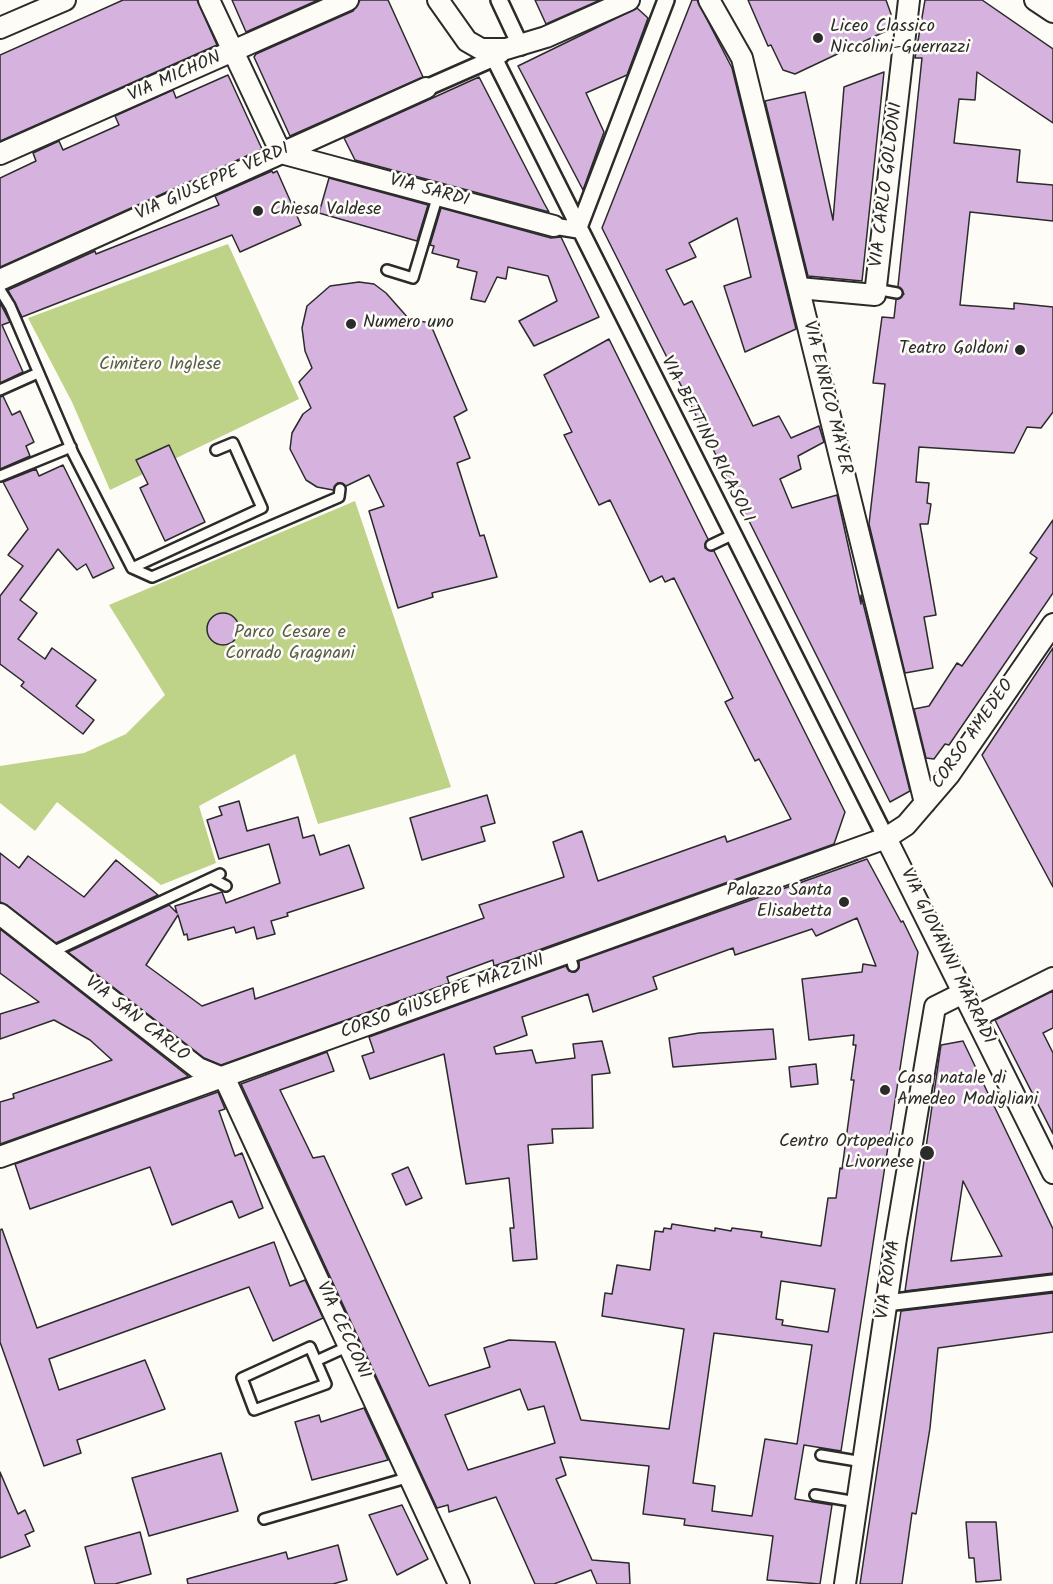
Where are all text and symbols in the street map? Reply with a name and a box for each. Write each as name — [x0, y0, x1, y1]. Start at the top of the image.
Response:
place label: Liceo Classico Niccolini-Guerrazzi — [830, 17, 970, 60]
marker: Liceo Classico Niccolini-Guerrazzi — [811, 31, 825, 45]
street label: VIA MICHON — [125, 48, 225, 108]
street label: VIA CARLO GOLDONI — [867, 101, 909, 269]
street label: VIA GIUSEPPE VERDI — [133, 139, 293, 227]
street label: VIA SARDI — [387, 171, 471, 213]
place label: Chiesa Valdese — [270, 200, 381, 222]
marker: Chiesa Valdese — [251, 204, 265, 218]
place label: Numero uno — [363, 313, 454, 335]
marker: Numero uno — [344, 317, 358, 331]
street label: VIA ENRICO MAYER — [796, 319, 856, 477]
place label: Teatro Goldoni — [899, 339, 1008, 361]
marker: Teatro Goldoni — [1013, 343, 1027, 357]
street label: VIA BETTINO RICASOLI — [655, 353, 757, 527]
park label: Cimitero Inglese — [99, 355, 221, 377]
park label: Parco Cesare e Corrado Gragnani — [225, 623, 355, 666]
street label: CORSO AMEDEO — [928, 676, 1020, 794]
street label: VIA GIOVANNI MARRADI — [894, 866, 998, 1048]
place label: Palazzo Santa Elisabetta — [727, 881, 832, 924]
marker: Palazzo Santa Elisabetta — [837, 895, 851, 909]
street label: CORSO GIUSEPPE MAZZINI — [338, 951, 548, 1045]
street label: VIA SAN CARLO — [80, 973, 192, 1067]
place label: Casa natale di Amedeo Modigliani — [897, 1069, 1038, 1112]
marker: Casa natale di Amedeo Modigliani — [878, 1083, 892, 1097]
place label: Centro Ortopedico Livornese — [779, 1132, 914, 1174]
marker: Centro Ortopedico Livornese — [918, 1144, 936, 1162]
street label: VIA ROMA — [873, 1239, 907, 1321]
street label: VIA CECCONI — [310, 1279, 374, 1383]

